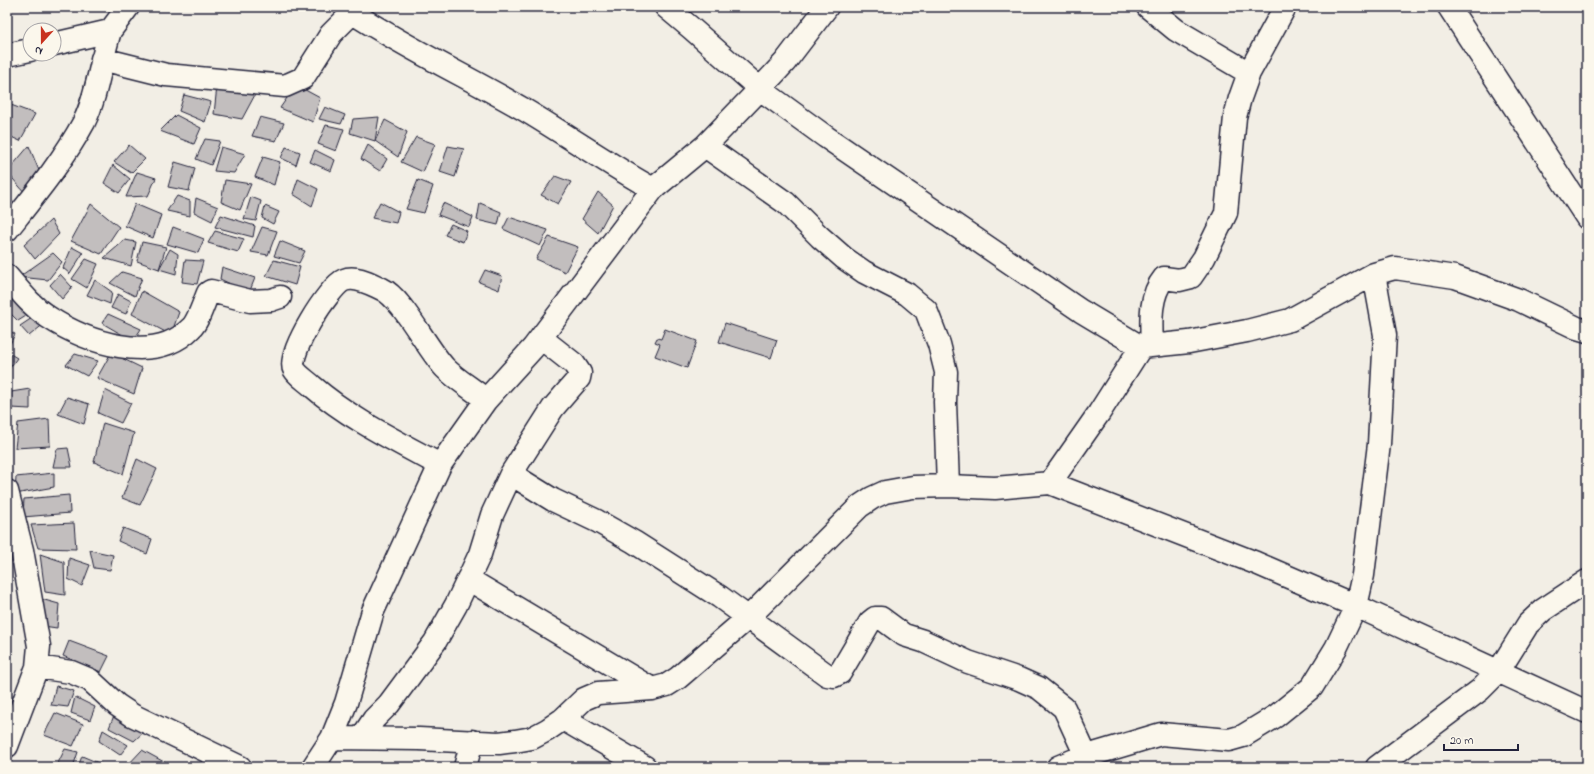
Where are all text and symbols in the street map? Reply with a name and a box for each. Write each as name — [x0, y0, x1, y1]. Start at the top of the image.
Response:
north arrow — [22, 22, 62, 62]
text: N — [32, 42, 45, 59]
scale bar — [1444, 726, 1518, 752]
text: 20 m — [1450, 732, 1473, 750]

